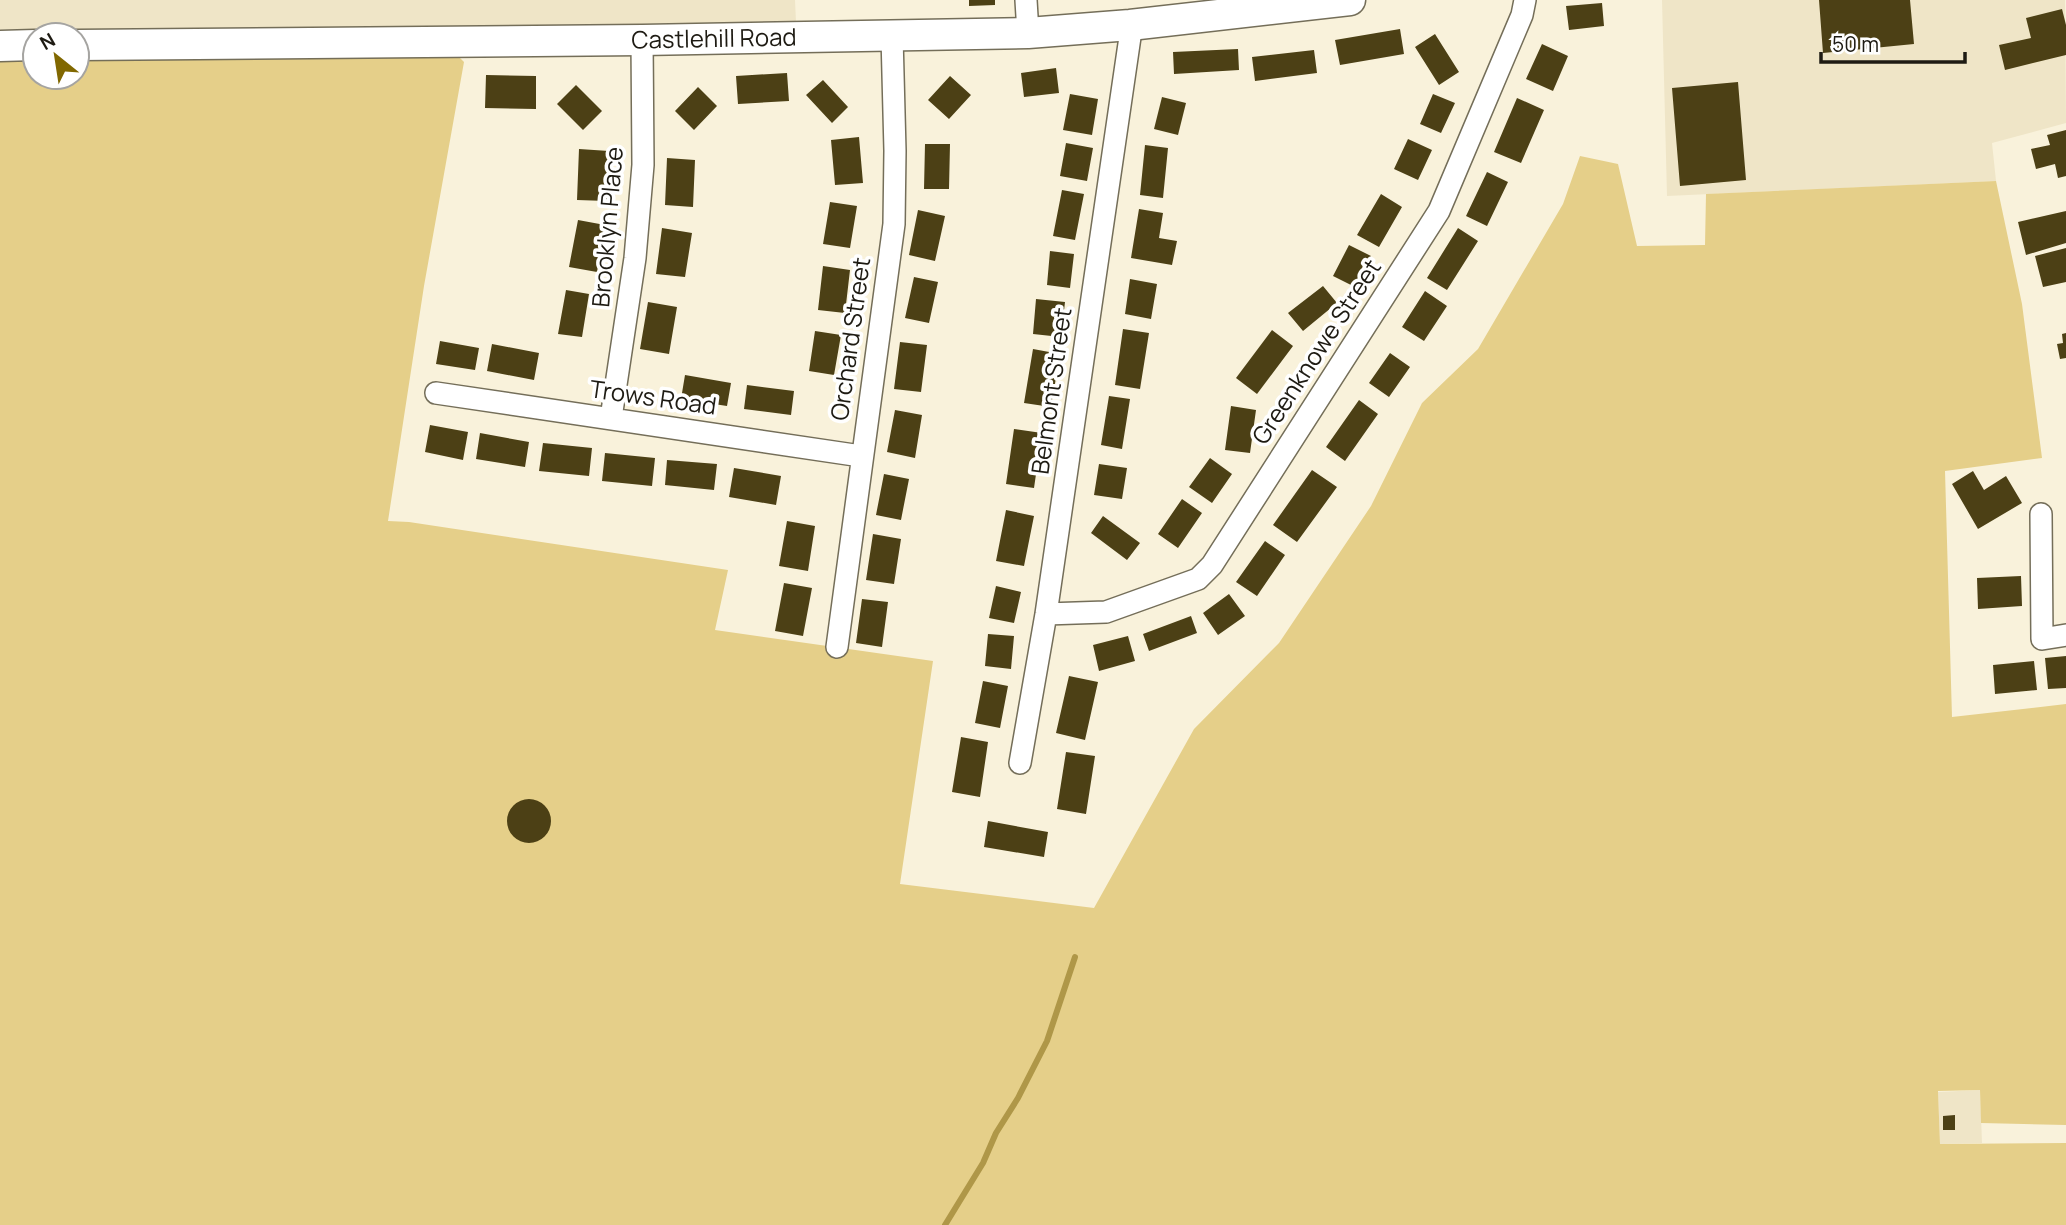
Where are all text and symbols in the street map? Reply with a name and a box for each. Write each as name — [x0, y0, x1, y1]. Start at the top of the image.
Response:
street label: Castlehill Road — [631, 20, 797, 55]
north arrow — [21, 21, 91, 91]
scale bar — [1821, 21, 1965, 65]
text: N — [35, 27, 60, 56]
text: 50 m — [1832, 30, 1879, 58]
street label: Brooklyn Place — [583, 145, 630, 309]
street label: Greenknowe Street — [1244, 252, 1388, 450]
street label: Orchard Street — [822, 255, 877, 423]
street label: Belmont Street — [1022, 305, 1079, 476]
street label: Trows Road — [588, 371, 719, 422]

